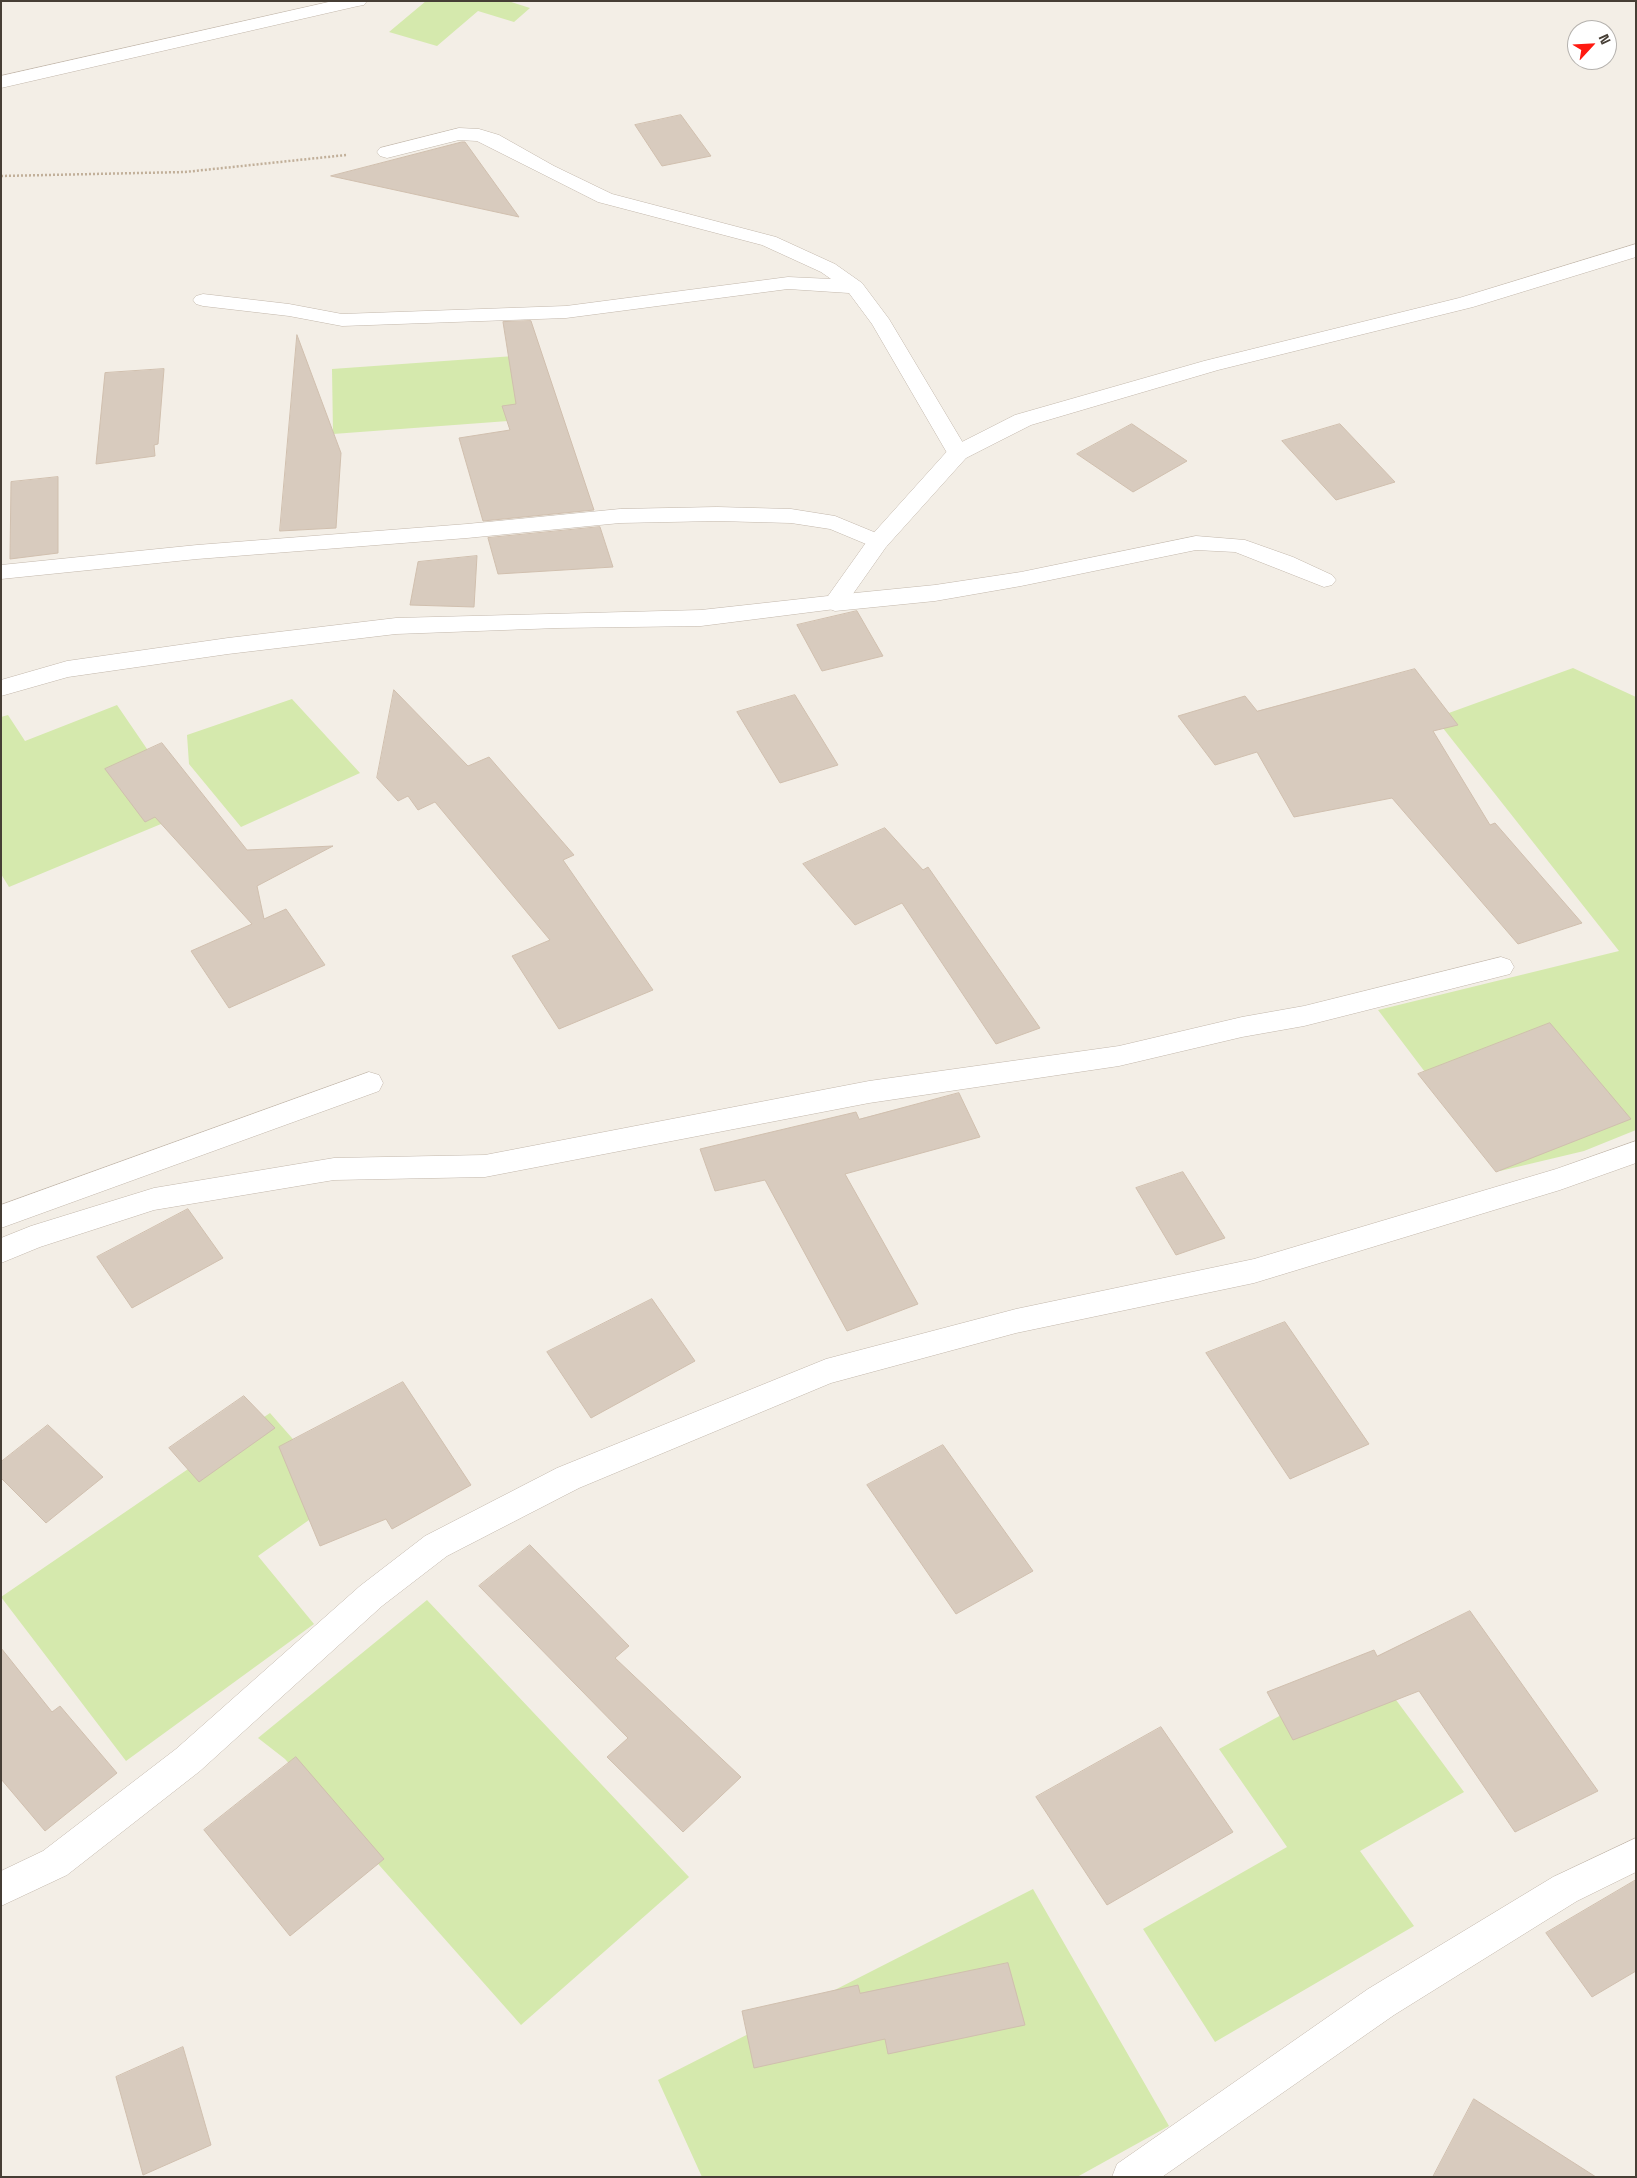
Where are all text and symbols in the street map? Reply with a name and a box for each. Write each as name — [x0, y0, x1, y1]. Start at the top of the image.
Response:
north arrow — [1567, 20, 1617, 70]
text: N — [1595, 31, 1615, 47]

